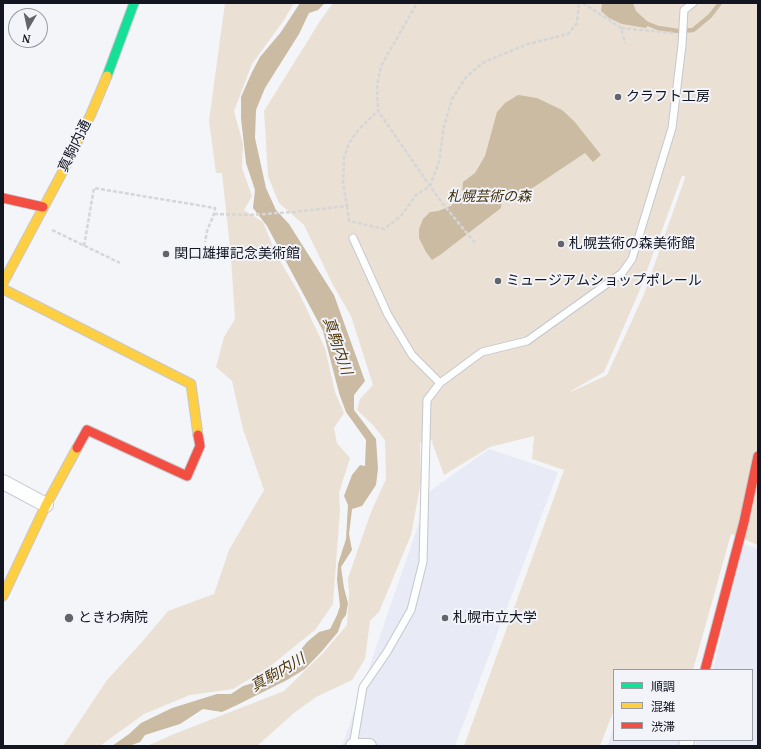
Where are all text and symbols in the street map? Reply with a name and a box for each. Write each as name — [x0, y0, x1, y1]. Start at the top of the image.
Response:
north arrow — [8, 8, 48, 48]
text: N — [21, 31, 31, 46]
place label: クラフト工房 — [626, 89, 710, 105]
marker: クラフト工房 — [613, 92, 623, 102]
street label: 真駒内通 — [55, 117, 95, 175]
park label: 札幌芸術の森 — [447, 189, 531, 205]
place label: 札幌芸術の森美術館 — [569, 236, 695, 252]
marker: 札幌芸術の森美術館 — [556, 239, 566, 249]
place label: 関口雄揮記念美術館 — [174, 246, 300, 262]
marker: 関口雄揮記念美術館 — [161, 249, 171, 259]
place label: ミュージアムショップポレール — [506, 273, 702, 289]
marker: ミュージアムショップポレール — [493, 276, 503, 286]
water label: 真駒内川 — [319, 315, 355, 377]
place label: ときわ病院 — [78, 610, 148, 626]
place label: 札幌市立大学 — [453, 610, 537, 626]
marker: ときわ病院 — [63, 612, 75, 624]
marker: 札幌市立大学 — [440, 613, 450, 623]
water label: 真駒内川 — [248, 650, 308, 696]
legend — [613, 669, 753, 741]
text: 順調 — [651, 679, 675, 694]
text: 混雑 — [651, 699, 675, 714]
text: 渋滞 — [651, 719, 675, 734]

